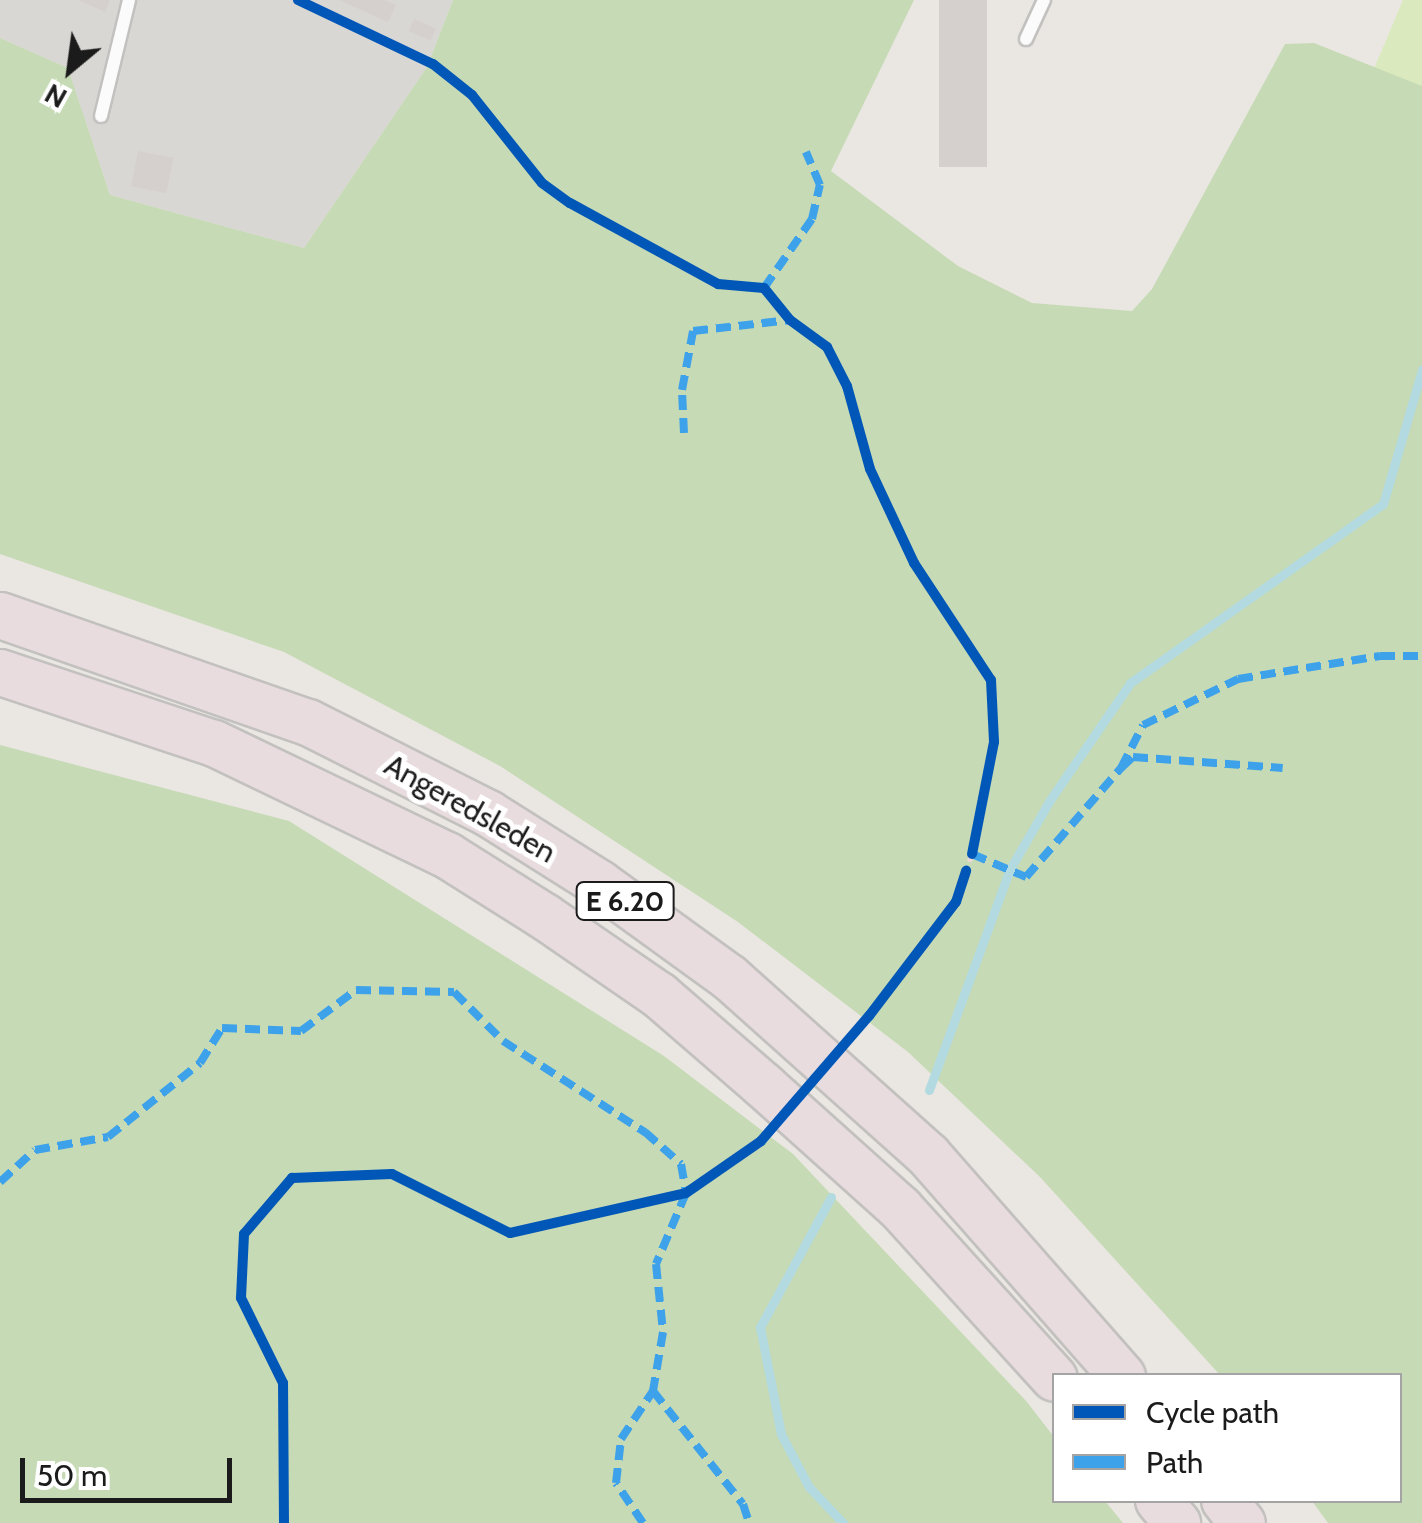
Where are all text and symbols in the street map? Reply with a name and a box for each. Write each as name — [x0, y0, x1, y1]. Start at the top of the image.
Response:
north arrow — [20, 20, 120, 120]
text: N — [39, 77, 72, 116]
street label: Angeredsleden — [378, 747, 562, 871]
road number: E 6.20 — [575, 878, 675, 924]
legend — [1052, 1373, 1402, 1503]
text: Cycle path — [1146, 1394, 1279, 1431]
scale bar — [25, 1438, 238, 1500]
text: Path — [1146, 1444, 1203, 1481]
text: 50 m — [37, 1457, 107, 1494]

